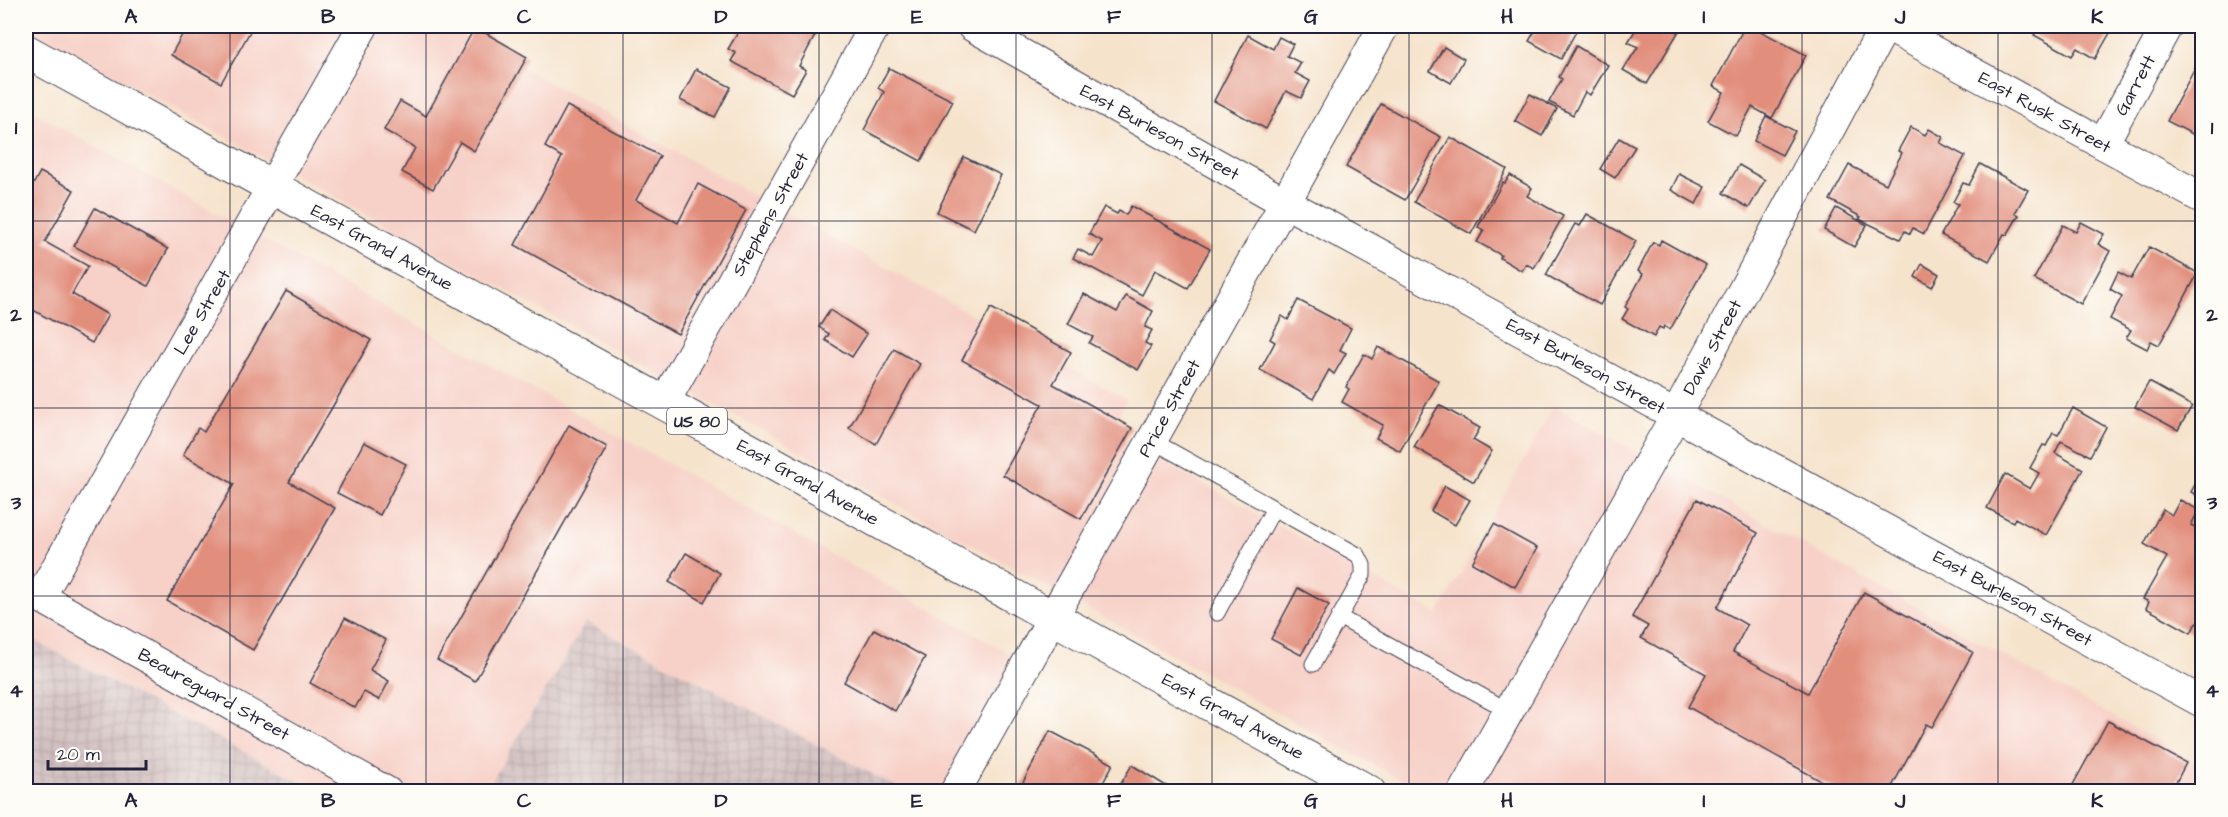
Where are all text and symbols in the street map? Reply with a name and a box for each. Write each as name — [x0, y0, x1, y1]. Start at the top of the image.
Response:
text: A — [125, 3, 138, 31]
text: B — [321, 3, 336, 31]
text: C — [517, 3, 532, 31]
text: D — [715, 3, 728, 31]
text: E — [911, 3, 923, 31]
text: F — [1107, 3, 1122, 31]
text: G — [1304, 3, 1318, 31]
text: H — [1501, 3, 1513, 31]
text: I — [1702, 3, 1706, 31]
text: J — [1894, 3, 1906, 31]
text: K — [2091, 3, 2104, 31]
street label: Garrett — [2109, 50, 2162, 120]
street label: East Rusk Street — [1974, 66, 2116, 160]
street label: East Burleson Street — [1076, 78, 1245, 187]
text: 1 — [15, 114, 18, 142]
text: 1 — [2211, 114, 2214, 142]
street label: Stephens Street — [726, 147, 815, 281]
street label: East Grand Avenue — [306, 198, 457, 297]
street label: Lee Street — [168, 264, 237, 360]
street label: Davis Street — [1677, 295, 1748, 399]
text: 2 — [9, 301, 22, 329]
text: 2 — [2205, 301, 2218, 329]
street label: East Burleson Street — [1502, 312, 1671, 421]
street label: Price Street — [1132, 354, 1207, 462]
road number: US 80 — [667, 408, 727, 434]
street label: East Grand Avenue — [732, 433, 883, 532]
text: 3 — [10, 489, 22, 517]
text: 3 — [2206, 489, 2218, 517]
street label: East Burleson Street — [1929, 544, 2098, 653]
street label: Beaureguard Street — [133, 642, 295, 748]
street label: East Grand Avenue — [1157, 667, 1308, 766]
text: 4 — [9, 677, 23, 705]
text: 4 — [2205, 677, 2219, 705]
scale bar — [48, 733, 146, 771]
text: 20 m — [57, 742, 100, 767]
text: A — [125, 787, 138, 815]
text: B — [321, 787, 336, 815]
text: C — [517, 787, 532, 815]
text: D — [715, 787, 728, 815]
text: E — [911, 787, 923, 815]
text: F — [1107, 787, 1122, 815]
text: G — [1304, 787, 1318, 815]
text: H — [1501, 787, 1513, 815]
text: I — [1702, 787, 1706, 815]
text: J — [1894, 787, 1906, 815]
text: K — [2091, 787, 2104, 815]

